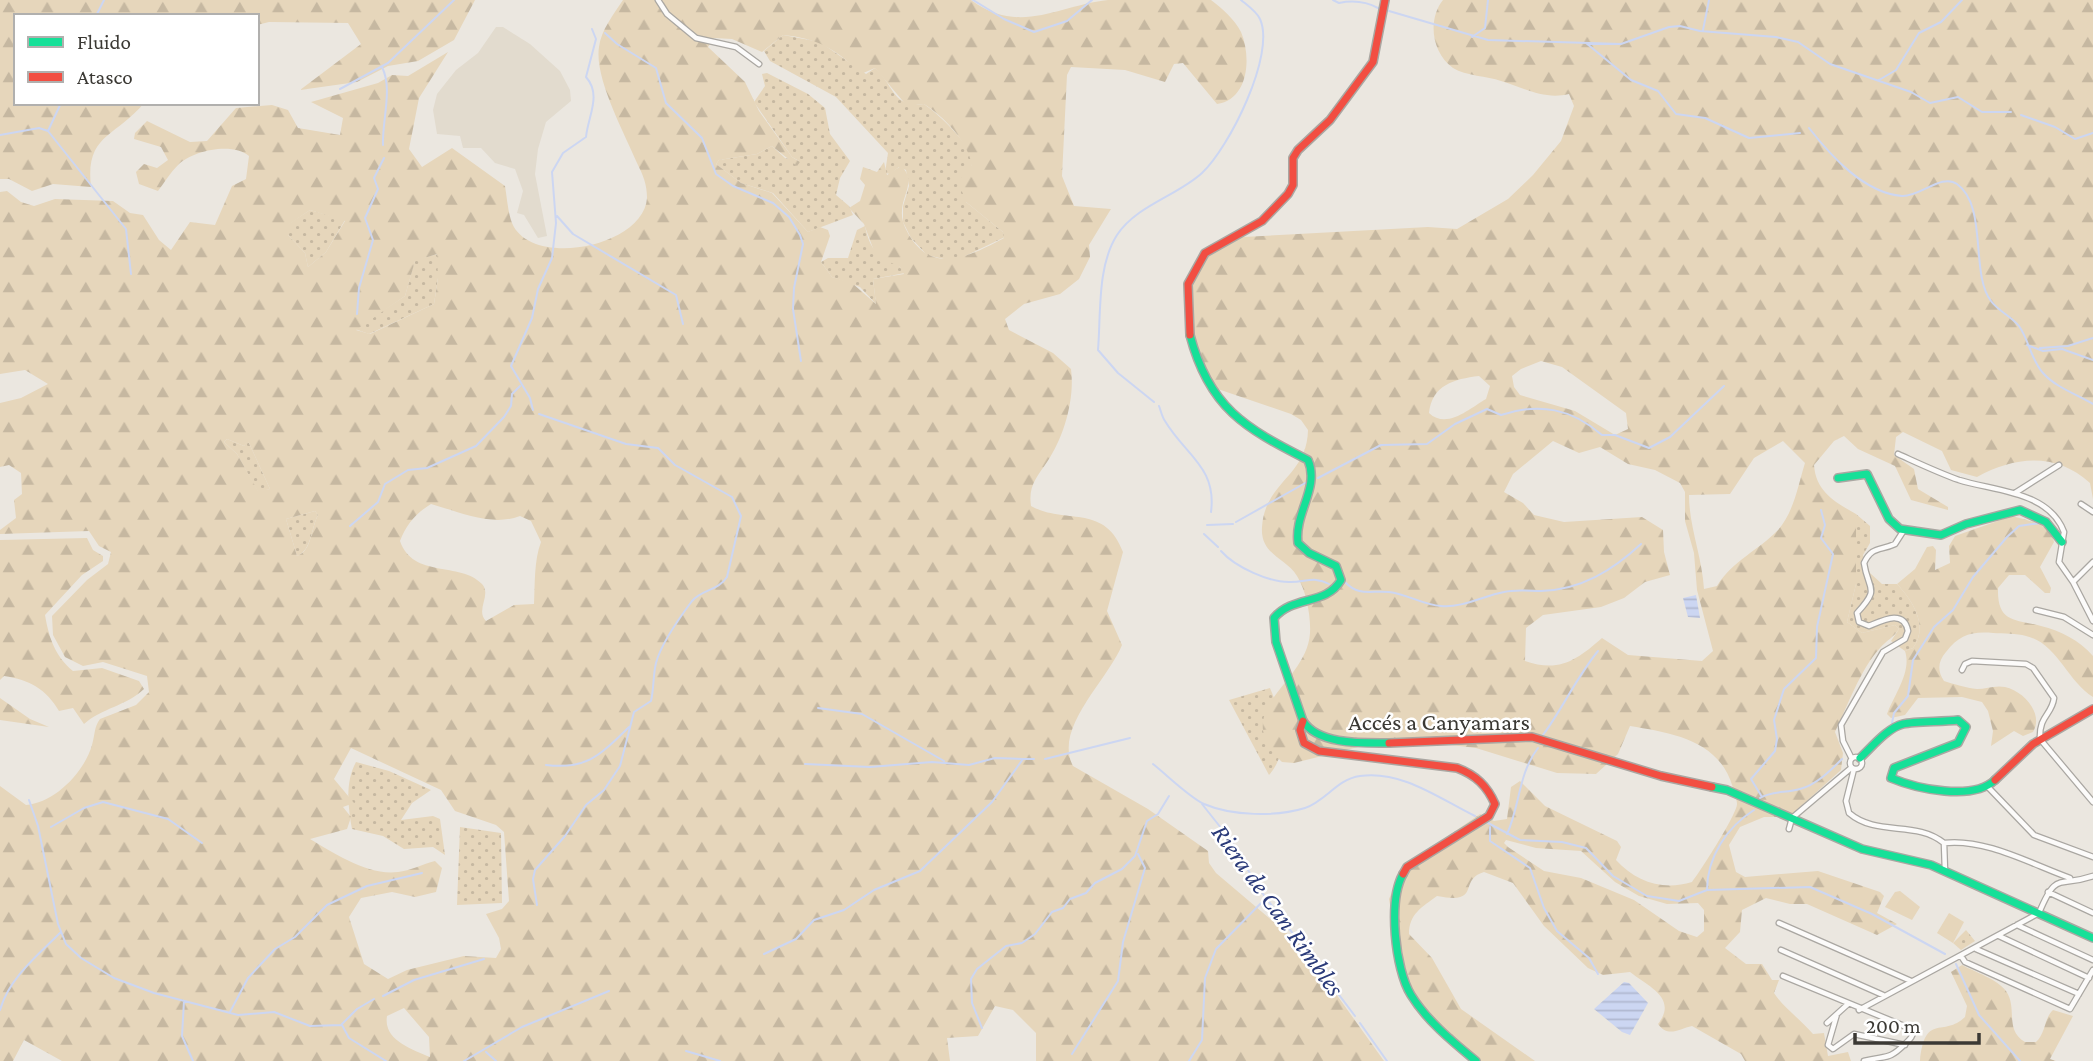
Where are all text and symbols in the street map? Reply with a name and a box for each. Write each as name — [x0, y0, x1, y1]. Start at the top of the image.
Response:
legend — [14, 14, 259, 105]
text: Fluido — [77, 30, 131, 54]
text: Atasco — [77, 65, 133, 89]
street label: Accés a Canyamars — [1348, 708, 1530, 735]
water label: Riera de Can Rimbles — [1206, 818, 1350, 1002]
scale bar — [1855, 1002, 1979, 1046]
text: 200 m — [1866, 1014, 1921, 1038]

